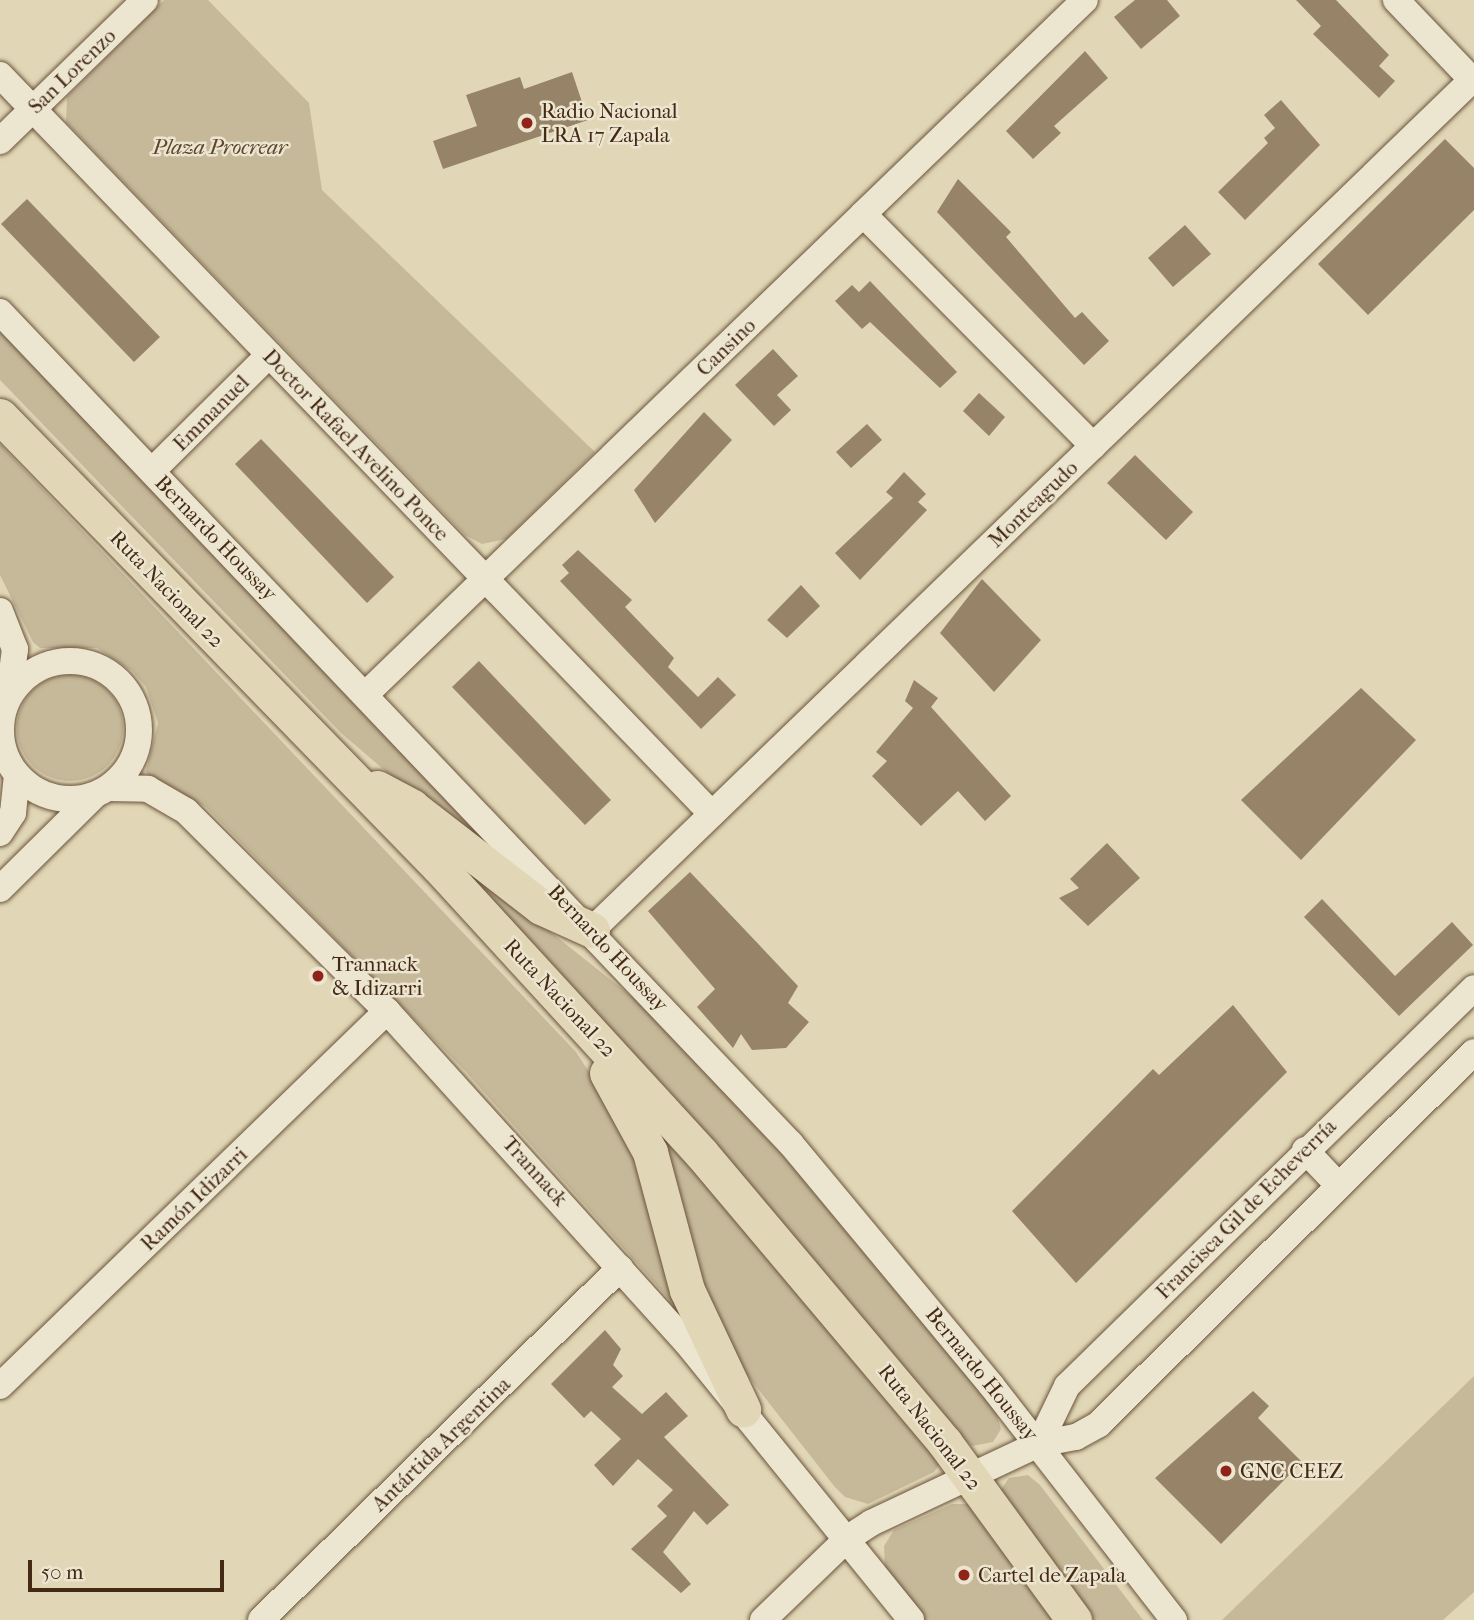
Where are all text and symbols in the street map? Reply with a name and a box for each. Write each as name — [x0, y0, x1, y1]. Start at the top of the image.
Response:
street label: San Lorenzo — [23, 23, 121, 119]
place label: Radio Nacional LRA 17 Zapala — [541, 98, 678, 148]
marker: Radio Nacional LRA 17 Zapala — [519, 115, 535, 131]
park label: Plaza Procrear — [153, 134, 287, 160]
street label: Cansino — [691, 313, 761, 381]
street label: Doctor Rafael Avelino Ponce — [258, 344, 454, 546]
street label: Emmanuel — [168, 370, 254, 456]
street label: Monteagudo — [983, 455, 1083, 553]
street label: Bernardo Houssay — [150, 470, 282, 606]
street label: Ruta Nacional 22 — [105, 525, 229, 653]
street label: Bernardo Houssay — [543, 879, 673, 1017]
street label: Ruta Nacional 22 — [499, 933, 621, 1063]
place label: Trannack & Idizarri — [332, 951, 422, 1001]
marker: Trannack & Idizarri — [310, 968, 326, 984]
street label: Francisca Gil de Echeverría — [1151, 1114, 1341, 1304]
street label: Trannack — [497, 1131, 573, 1211]
street label: Ramón Idizarri — [135, 1142, 253, 1256]
street label: Bernardo Houssay — [920, 1302, 1044, 1446]
street label: Ruta Nacional 22 — [873, 1359, 987, 1495]
street label: Antártida Argentina — [366, 1371, 516, 1517]
place label: GNC CEEZ — [1240, 1458, 1343, 1484]
marker: GNC CEEZ — [1218, 1463, 1234, 1479]
scale bar — [32, 1546, 228, 1590]
text: 50 m — [41, 1560, 84, 1584]
place label: Cartel de Zapala — [978, 1562, 1126, 1588]
marker: Cartel de Zapala — [956, 1567, 972, 1583]

